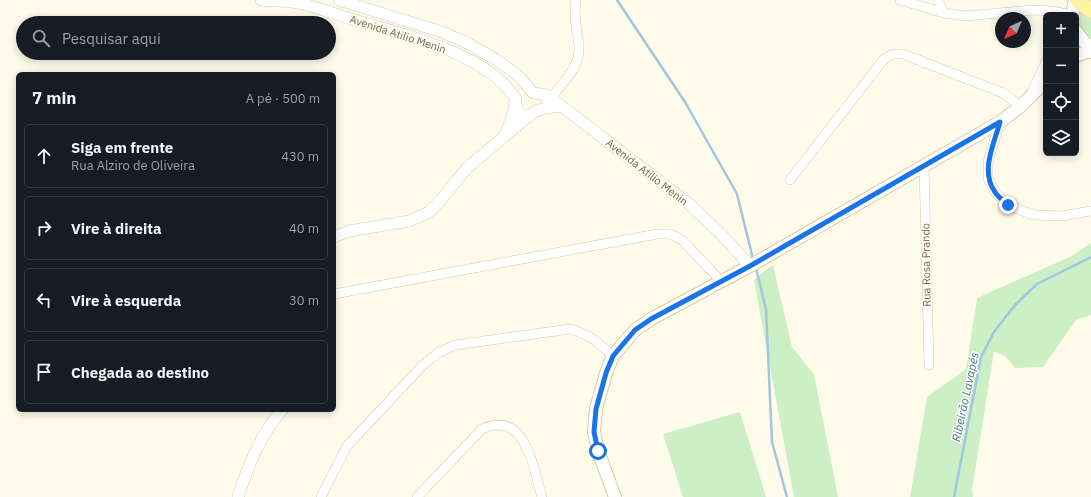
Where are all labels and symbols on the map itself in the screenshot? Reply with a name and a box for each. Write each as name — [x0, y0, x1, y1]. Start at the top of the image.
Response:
street label: Avenida Atilio Menin — [348, 12, 448, 56]
north arrow — [995, 12, 1031, 48]
street label: Avenida Atílio Menin — [603, 136, 691, 208]
route end — [999, 196, 1017, 214]
street label: Rua Rosa Prando — [918, 223, 934, 307]
water label: Ribeirão Lavapés — [948, 350, 982, 443]
route start — [589, 442, 607, 460]

